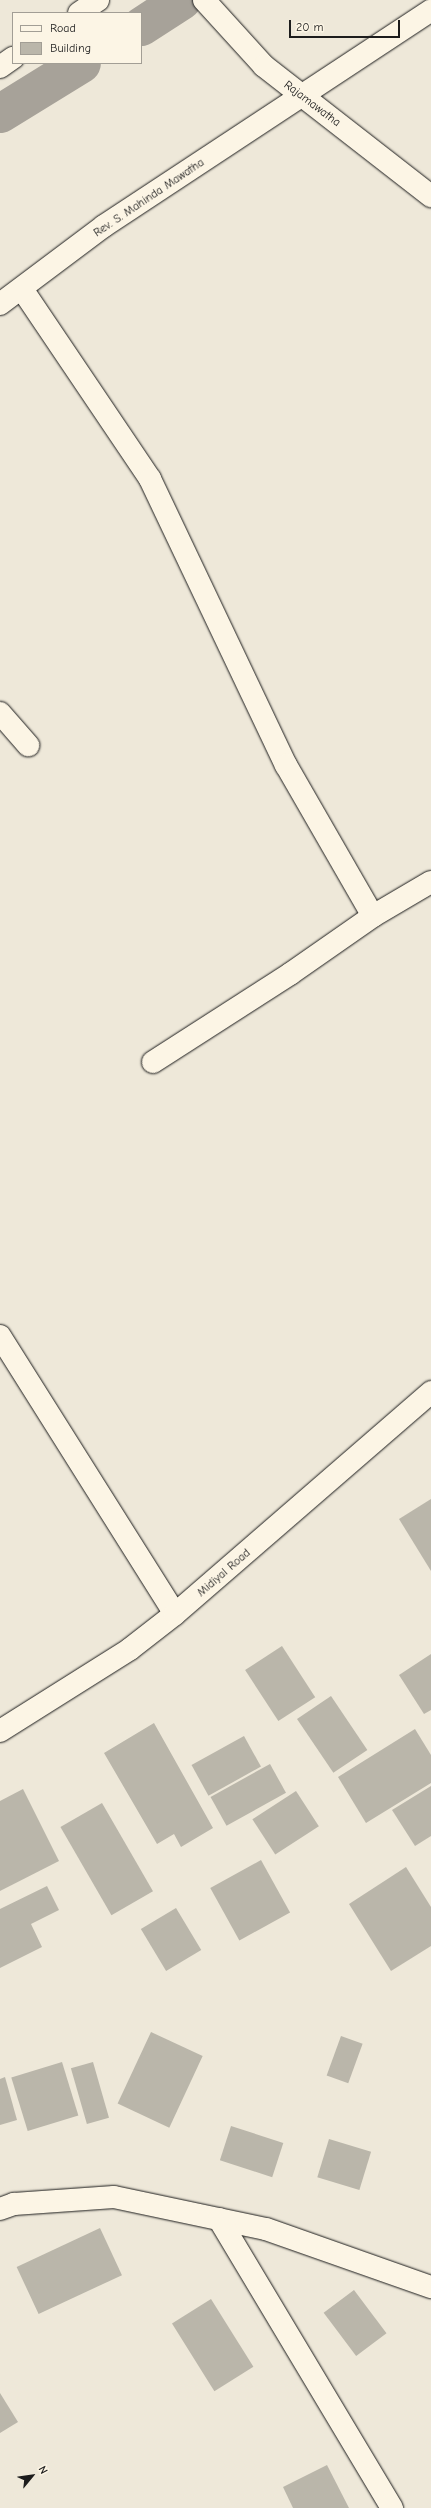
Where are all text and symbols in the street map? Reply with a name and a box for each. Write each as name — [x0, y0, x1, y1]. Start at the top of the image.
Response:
legend — [12, 12, 142, 64]
scale bar — [291, 12, 402, 38]
text: 20 m — [296, 20, 324, 34]
text: Road — [50, 21, 76, 35]
text: Building — [50, 41, 91, 55]
street label: Rajamawatha — [281, 78, 343, 130]
street label: Rev. S. Mahinda Mawatha — [91, 156, 207, 240]
street label: Midiyal Road — [194, 1546, 254, 1600]
north arrow — [12, 2456, 52, 2496]
text: N — [36, 2464, 50, 2476]

